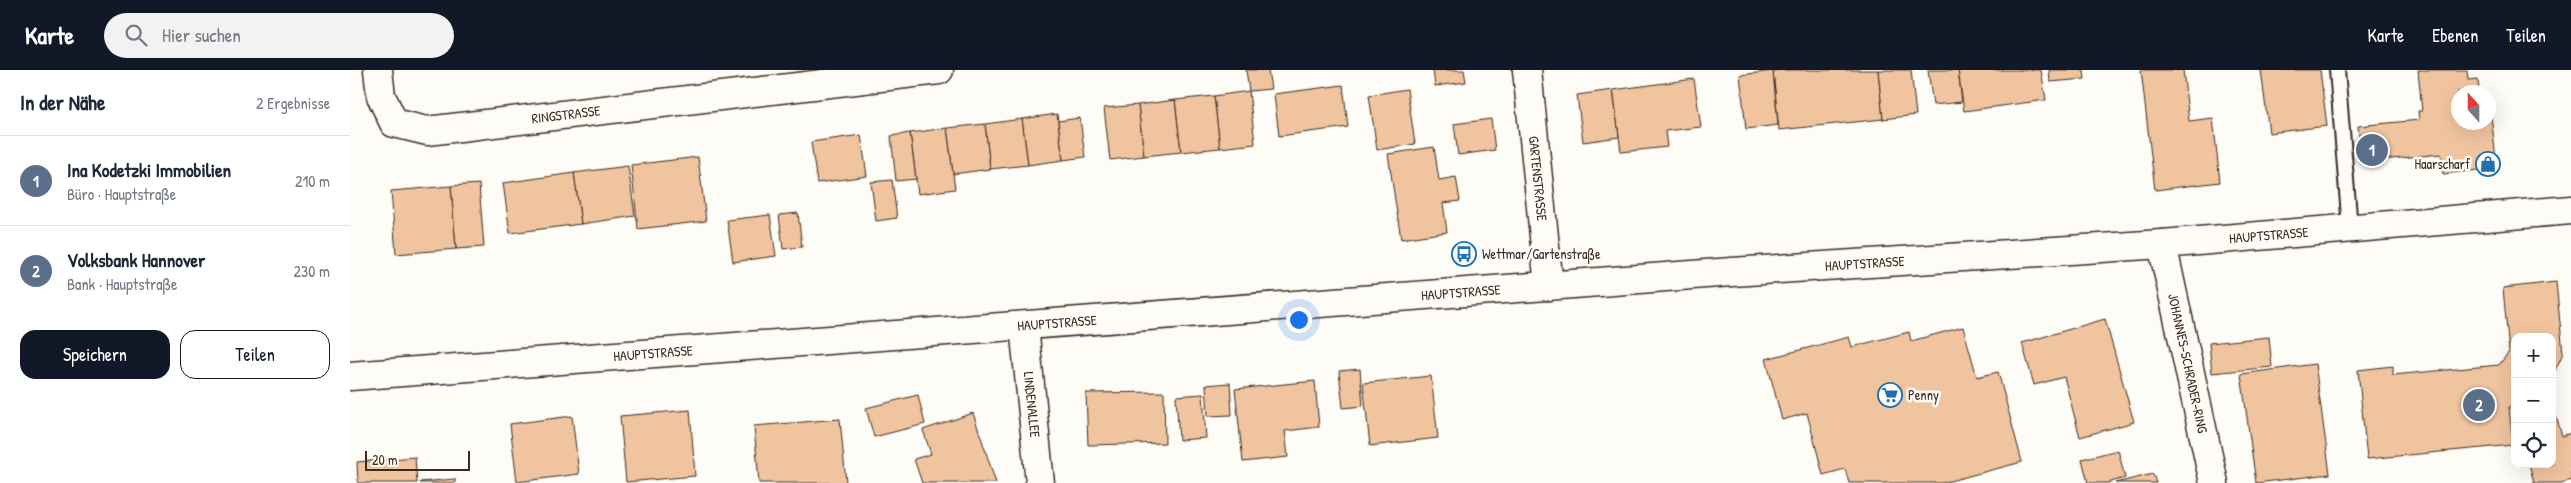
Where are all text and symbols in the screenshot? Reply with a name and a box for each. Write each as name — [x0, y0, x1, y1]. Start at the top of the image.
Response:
search box — [104, 13, 454, 58]
text: Karte — [25, 19, 74, 51]
icon: search — [122, 21, 150, 49]
text: Hier suchen — [162, 22, 241, 48]
text: Karte — [2368, 23, 2404, 48]
text: Ebenen — [2432, 23, 2478, 48]
text: Teilen — [2506, 23, 2546, 48]
north arrow — [2451, 85, 2496, 130]
text: In der Nähe — [20, 88, 105, 117]
text: 2 Ergebnisse — [256, 92, 330, 114]
street label: RINGSTRASSE — [530, 100, 601, 127]
pin: 1 — [2356, 131, 2388, 169]
street label: GARTENSTRASSE — [1525, 135, 1552, 222]
shop icon: Haarscharf — [2475, 151, 2501, 177]
place label: Haarscharf — [2414, 154, 2470, 173]
text: Ina Kodetzki Immobilien — [67, 157, 231, 183]
text: 1 — [33, 170, 39, 192]
text: 210 m — [295, 170, 330, 192]
text: Büro · Hauptstraße — [67, 183, 176, 205]
street label: HAUPTSTRASSE — [2228, 222, 2309, 247]
bus stop icon: Wettmar/Gartenstraße — [1451, 241, 1477, 267]
place label: Wettmar/Gartenstraße — [1482, 244, 1601, 264]
text: Volksbank Hannover — [67, 247, 205, 273]
street label: HAUPTSTRASSE — [1824, 251, 1905, 275]
text: 2 — [32, 260, 40, 282]
text: 230 m — [294, 260, 330, 282]
text: Bank · Hauptstraße — [67, 273, 177, 295]
street label: HAUPTSTRASSE — [1420, 279, 1501, 304]
street label: JOHANNES-SCHRADER-RING — [2164, 292, 2213, 435]
your location — [1286, 307, 1312, 333]
street label: HAUPTSTRASSE — [1017, 310, 1097, 335]
button: Speichern — [20, 330, 170, 379]
button: Teilen — [180, 330, 330, 379]
map controls — [2511, 333, 2556, 468]
button: + — [2511, 333, 2556, 378]
street label: HAUPTSTRASSE — [613, 340, 694, 365]
street label: LINDENALLEE — [1020, 371, 1045, 438]
button: − — [2511, 378, 2556, 423]
supermarket icon: Penny — [1877, 382, 1903, 408]
place label: Penny — [1908, 385, 1939, 405]
pin: 2 — [2463, 386, 2495, 424]
button: locate — [2511, 423, 2556, 468]
scale bar — [365, 448, 470, 471]
text: 20 m — [372, 450, 398, 469]

